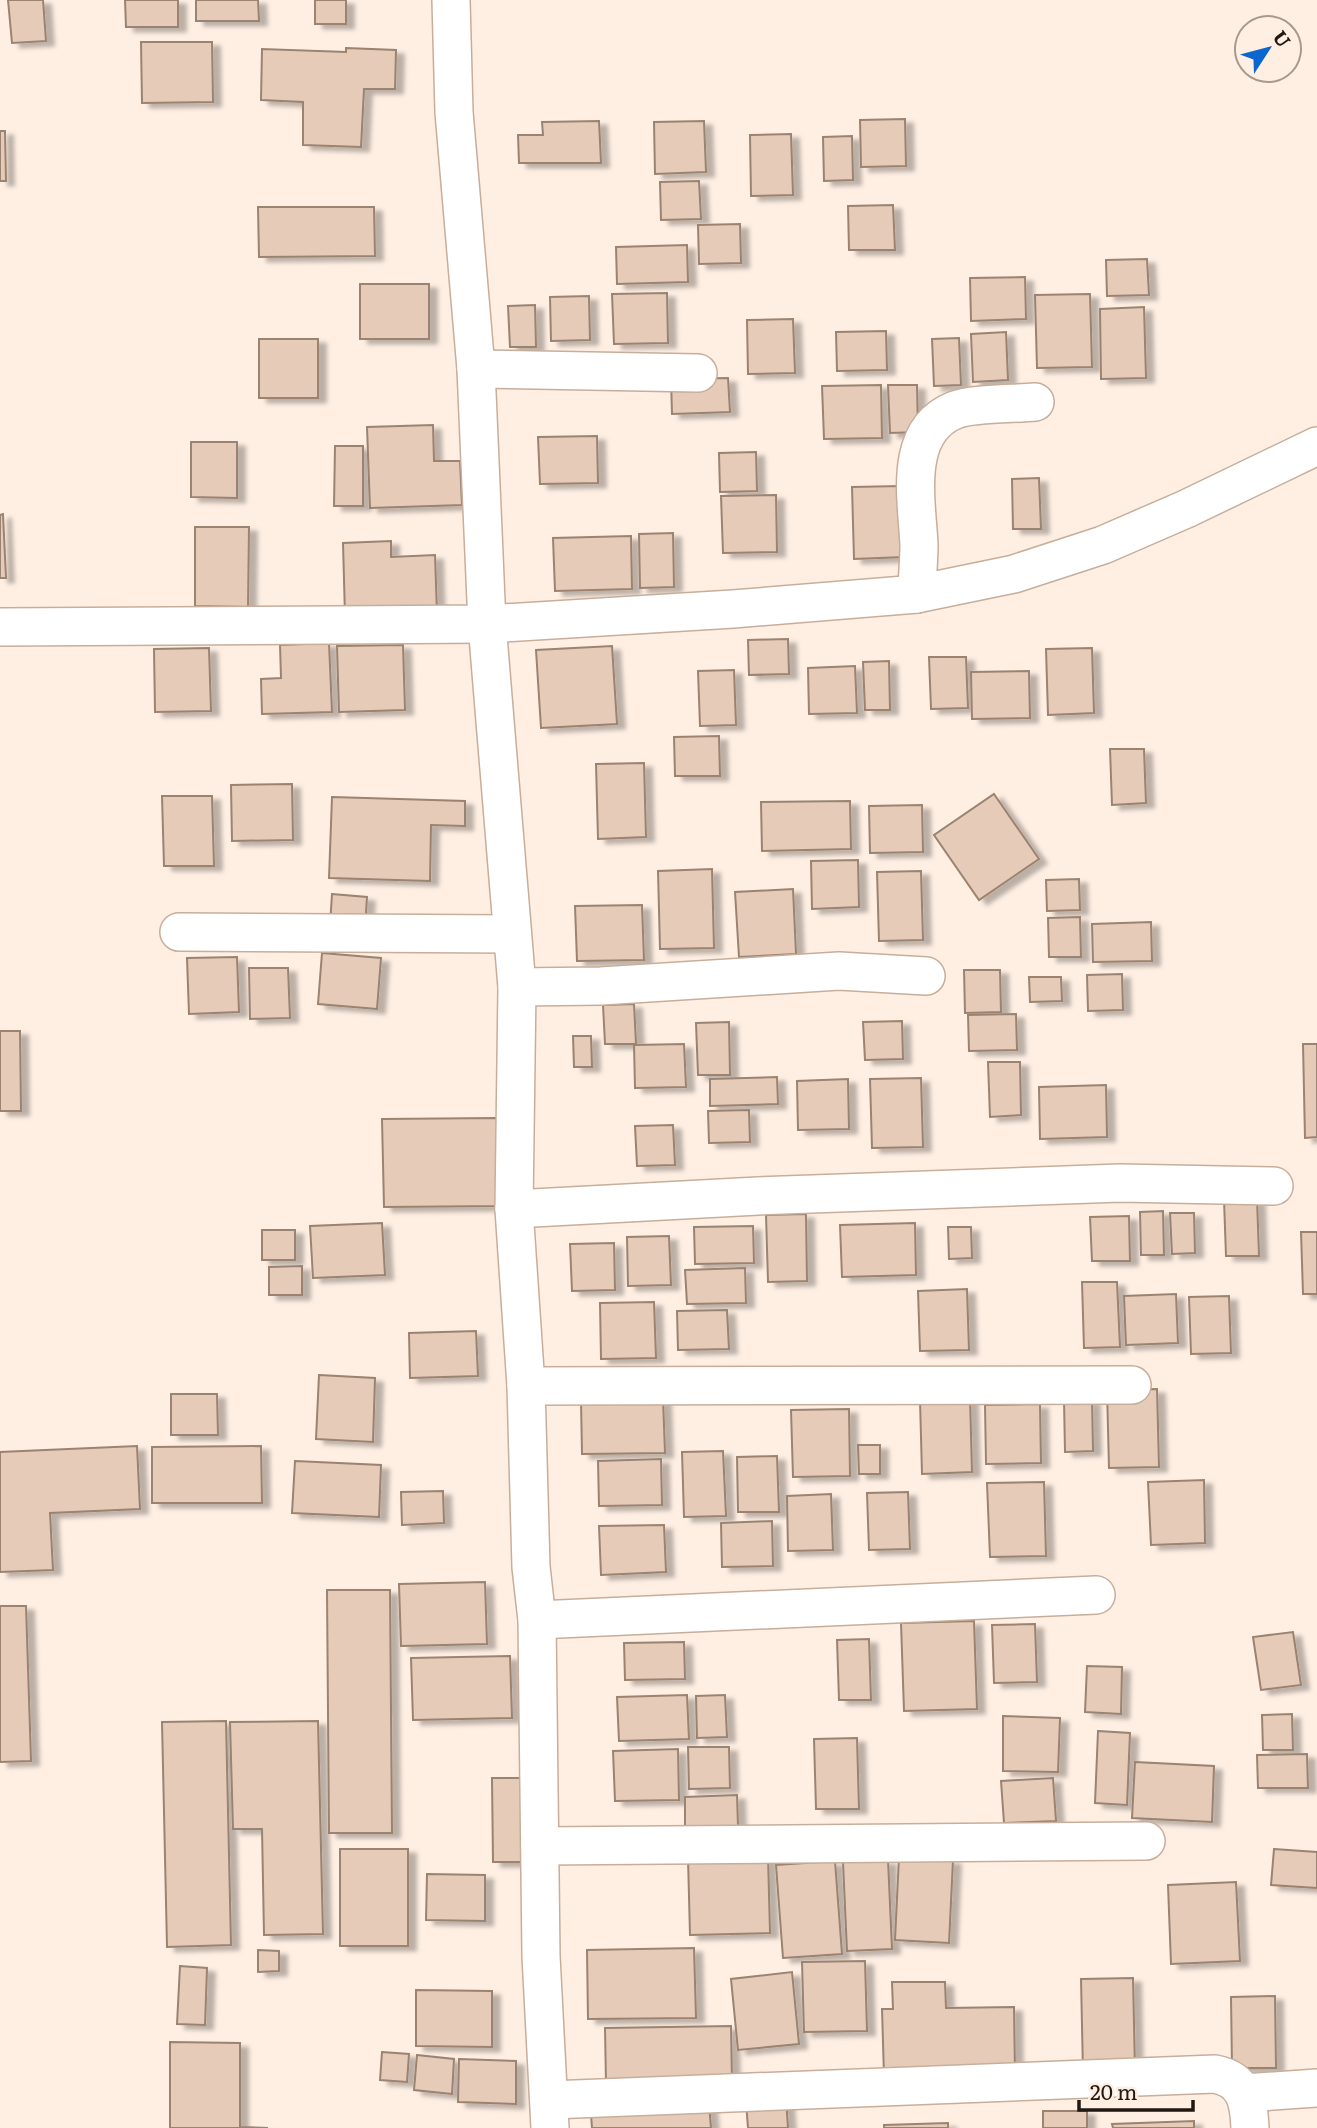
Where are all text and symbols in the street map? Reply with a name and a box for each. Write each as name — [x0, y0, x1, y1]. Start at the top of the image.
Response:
north arrow — [1233, 14, 1303, 84]
text: U — [1267, 24, 1298, 53]
scale bar — [1079, 2068, 1193, 2112]
text: 20 m — [1090, 2075, 1137, 2106]

